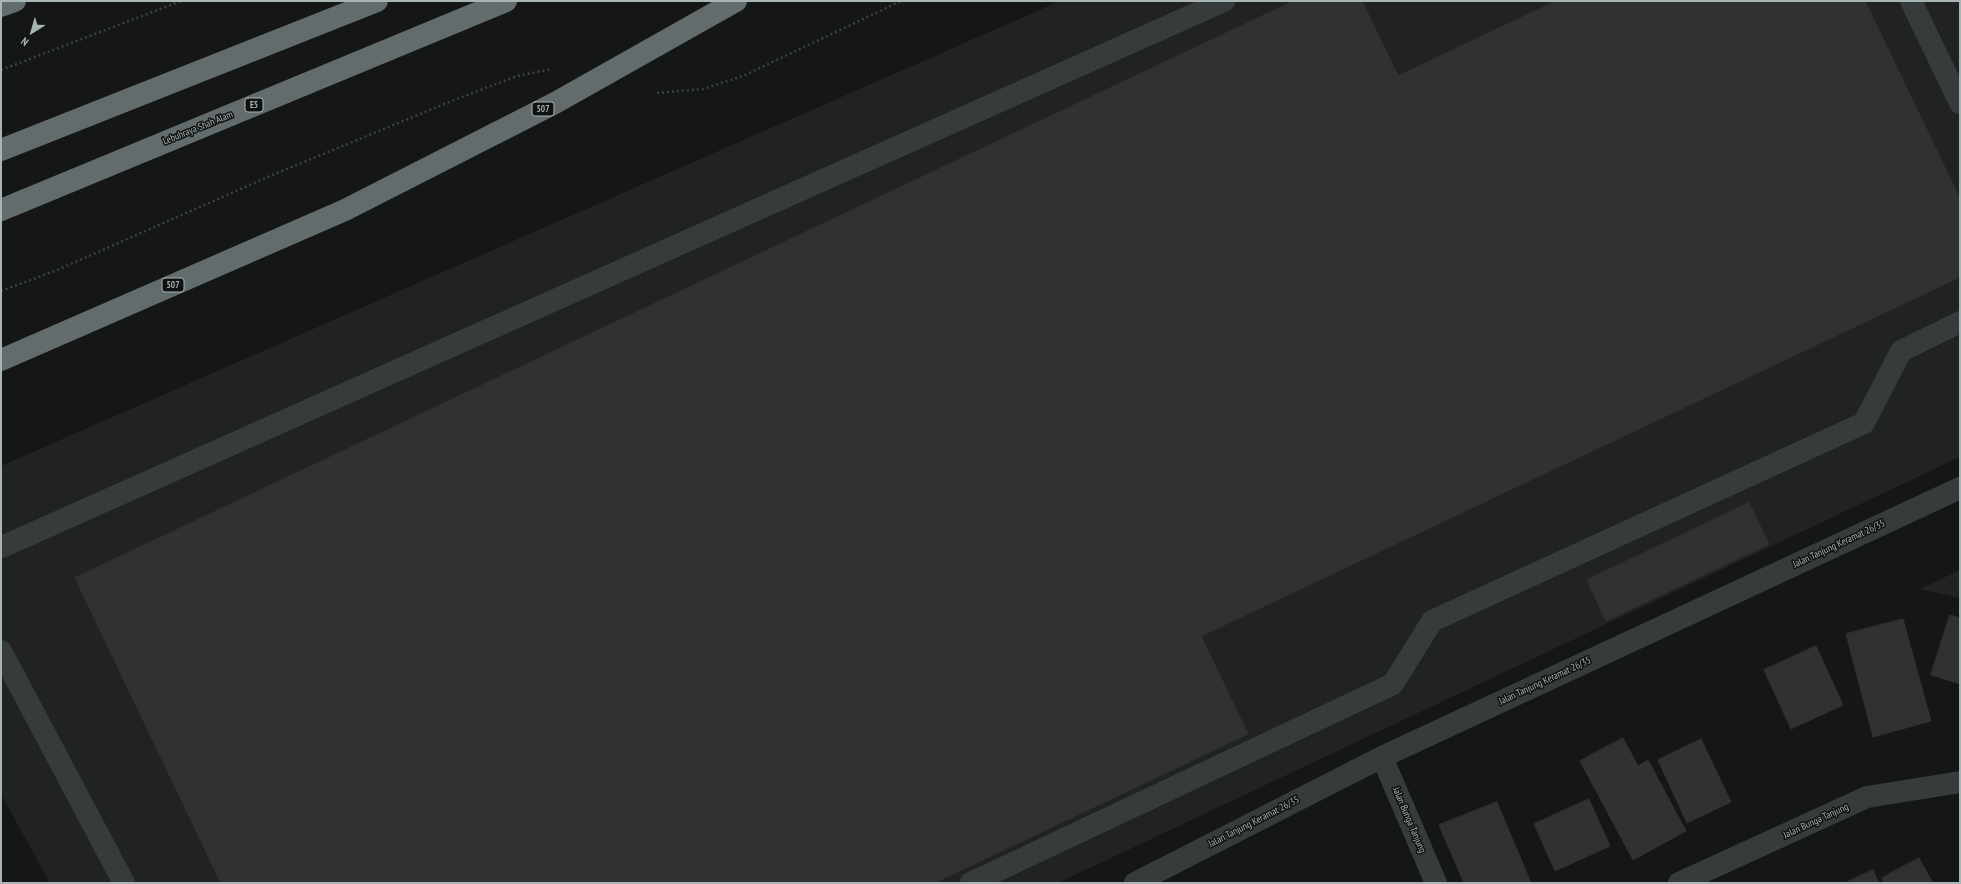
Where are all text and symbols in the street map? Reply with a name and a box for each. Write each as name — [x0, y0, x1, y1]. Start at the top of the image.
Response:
north arrow — [12, 12, 52, 52]
text: N — [18, 34, 31, 49]
road number: E5 — [245, 98, 263, 112]
road number: 507 — [532, 102, 554, 116]
street label: Lebuhraya Shah Alam — [161, 109, 235, 147]
road number: 507 — [162, 278, 184, 292]
street label: Jalan Tanjung Keramat 26/35 — [1791, 517, 1887, 571]
street label: Jalan Tanjung Keramat 26/35 — [1497, 654, 1593, 708]
street label: Jalan Bunga Tanjung — [1390, 785, 1428, 855]
street label: Jalan Tanjung Keramat 26/35 — [1207, 794, 1301, 850]
street label: Jalan Bunga Tanjung — [1782, 801, 1850, 841]

